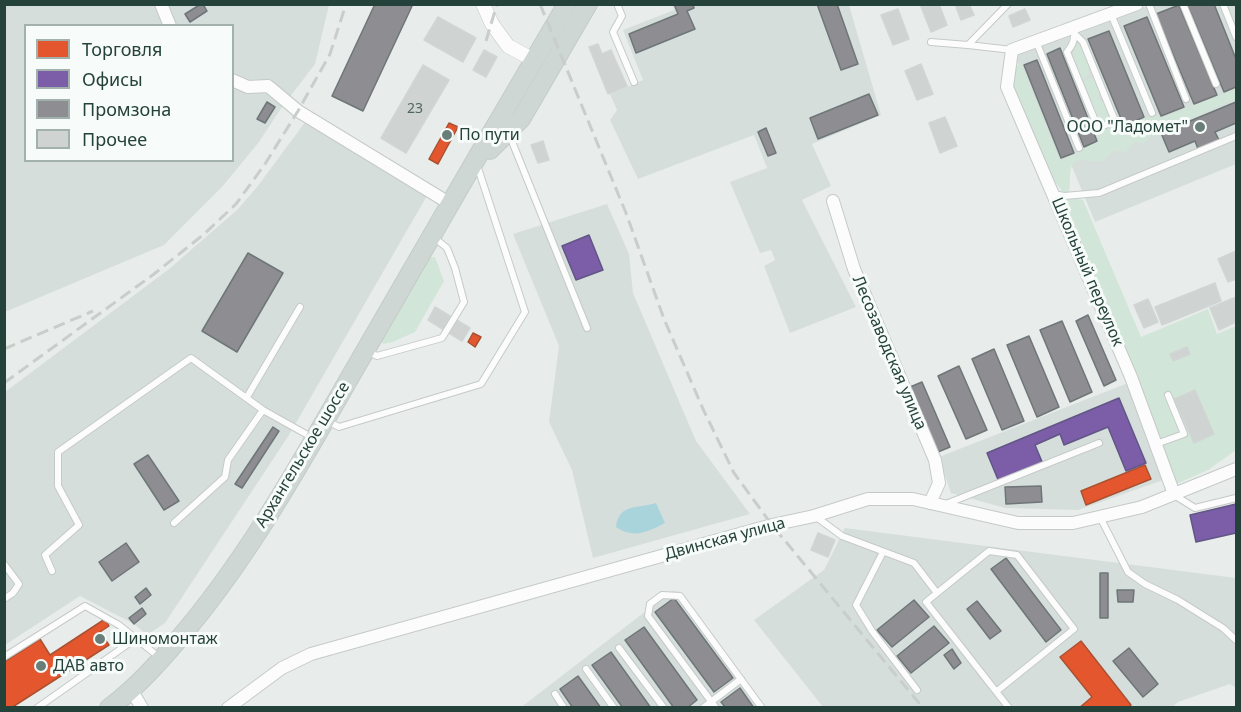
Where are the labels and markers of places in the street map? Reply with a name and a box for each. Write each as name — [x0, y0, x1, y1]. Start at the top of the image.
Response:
place label: ООО "Ладомет" — [1067, 117, 1188, 137]
marker: ООО "Ладомет" — [1193, 120, 1207, 134]
place label: По пути — [459, 125, 520, 145]
marker: По пути — [440, 128, 454, 142]
place label: Шиномонтаж — [112, 629, 218, 649]
marker: Шиномонтаж — [93, 632, 107, 646]
place label: ДАВ авто — [53, 656, 124, 676]
marker: ДАВ авто — [34, 659, 48, 673]

